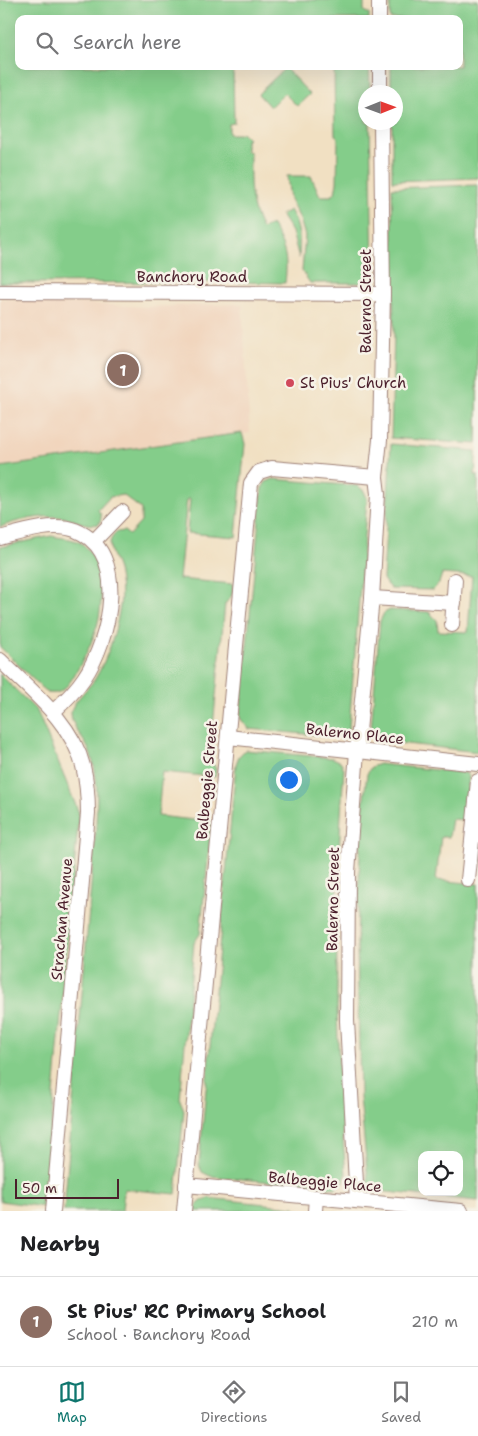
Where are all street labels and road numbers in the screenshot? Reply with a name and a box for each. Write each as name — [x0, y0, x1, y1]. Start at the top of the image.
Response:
street label: Balerno Street — [356, 249, 376, 353]
street label: Banchory Road — [137, 267, 248, 287]
street label: Balerno Place — [305, 719, 405, 749]
street label: Balbeggie Street — [192, 720, 222, 840]
street label: Balerno Street — [322, 847, 344, 951]
street label: Strachan Avenue — [47, 857, 77, 981]
street label: Balbeggie Place — [268, 1167, 382, 1197]

